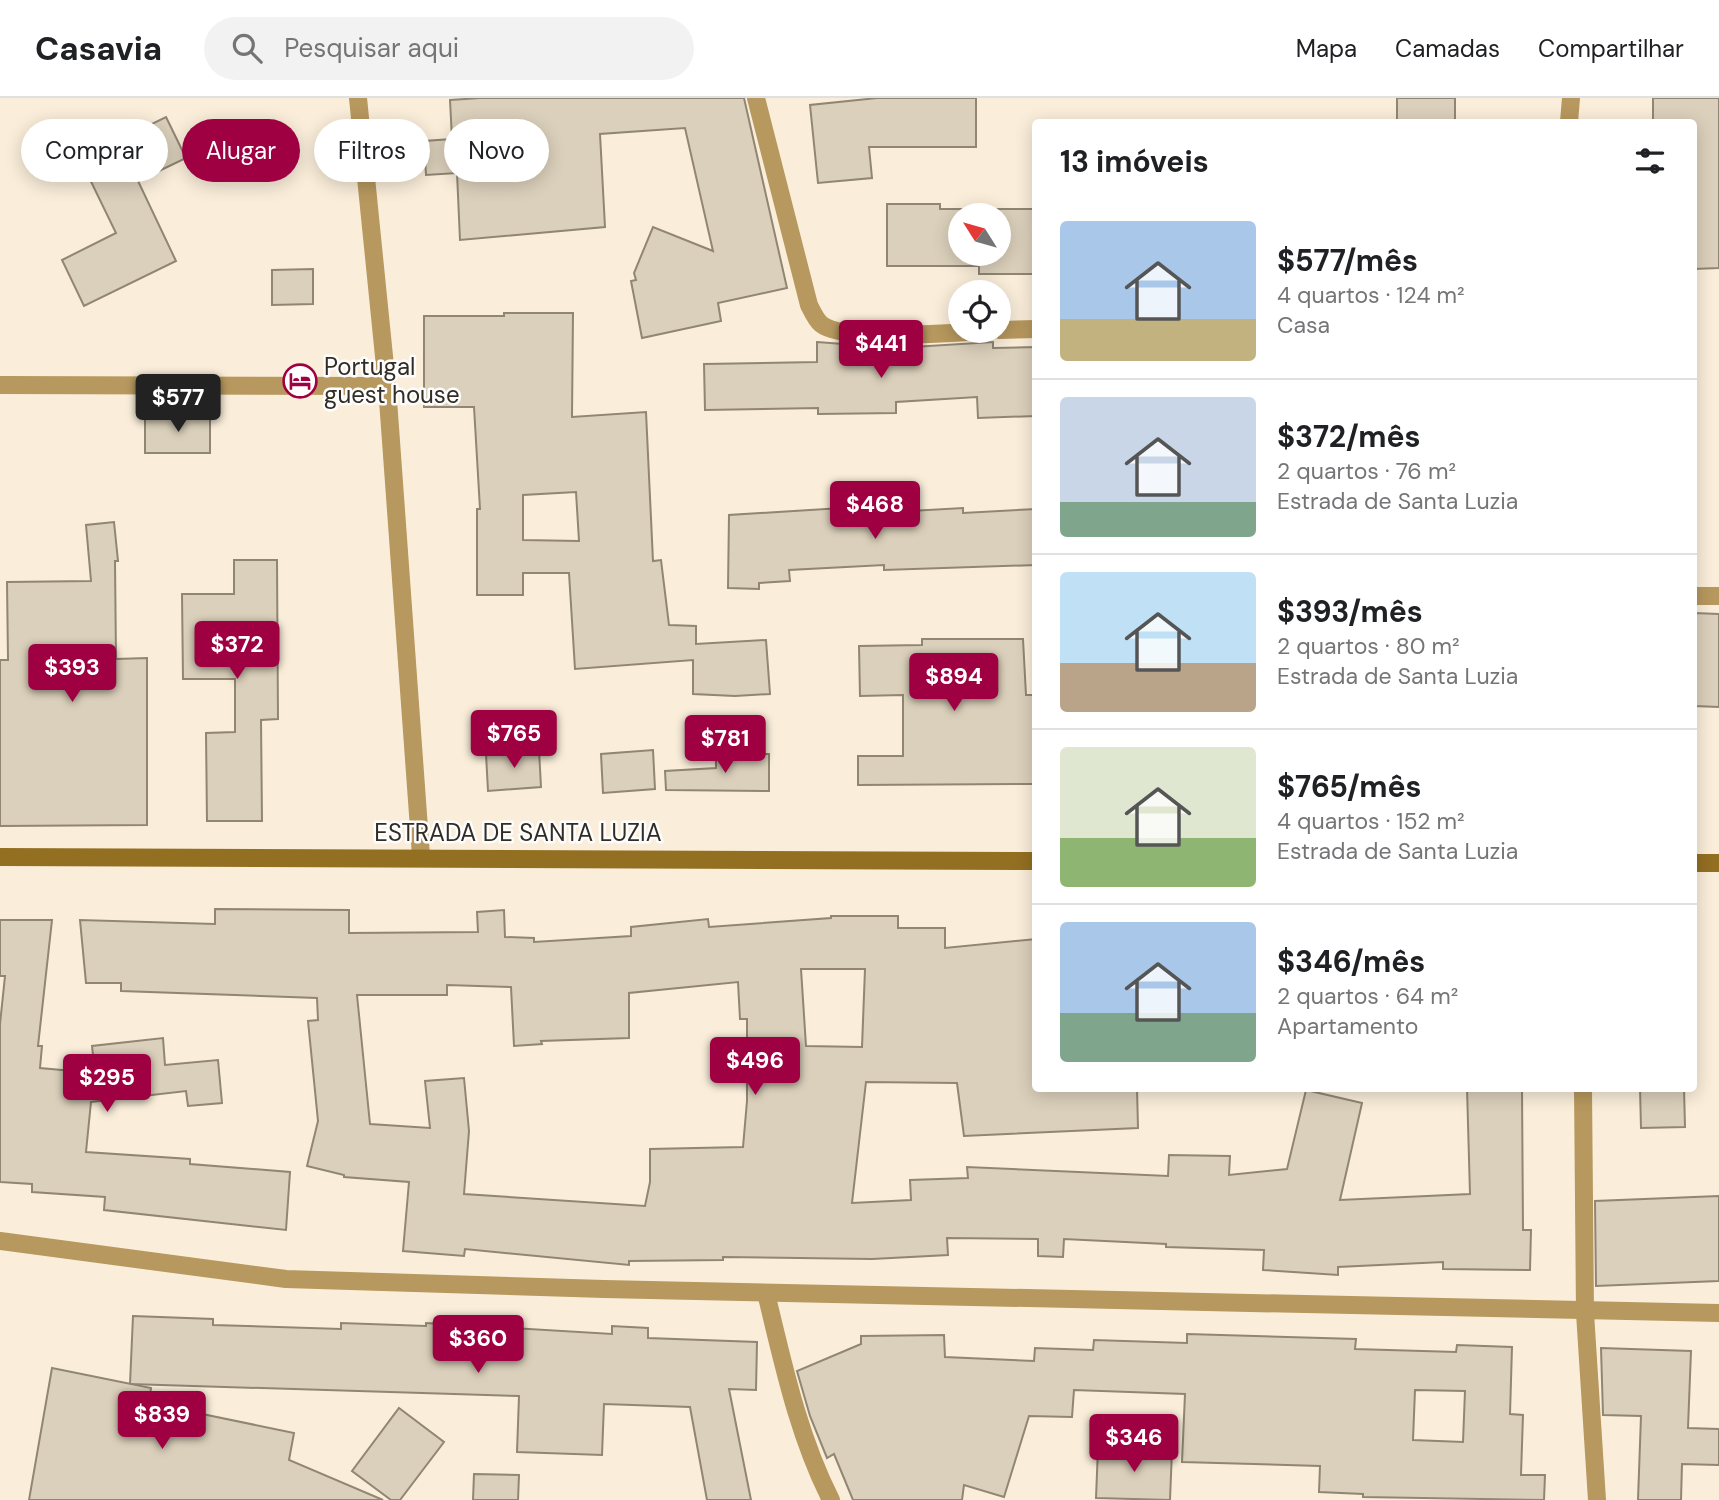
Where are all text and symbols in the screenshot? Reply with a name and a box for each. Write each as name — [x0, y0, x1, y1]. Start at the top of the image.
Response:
search box — [204, 17, 694, 80]
text: Casavia — [35, 27, 162, 70]
icon: search — [228, 29, 266, 67]
text: Pesquisar aqui — [284, 31, 459, 65]
text: Mapa — [1296, 33, 1357, 64]
text: Camadas — [1395, 33, 1500, 64]
text: Compartilhar — [1538, 33, 1684, 64]
chip: Comprar — [21, 119, 168, 182]
chip: Alugar — [182, 119, 300, 182]
chip: Filtros — [314, 119, 430, 182]
chip: Novo — [444, 119, 549, 182]
text: 13 imóveis — [1060, 142, 1209, 181]
icon: filters — [1631, 142, 1669, 180]
north arrow — [948, 203, 1012, 266]
map controls — [948, 203, 1011, 343]
text: $577/mês — [1277, 241, 1418, 280]
icon: home — [1116, 249, 1200, 333]
button: locate — [948, 280, 1011, 343]
text: 4 quartos · 124 m² — [1277, 280, 1465, 310]
text: Casa — [1277, 310, 1330, 340]
pin: $441 — [840, 320, 922, 380]
text: $441 — [855, 328, 907, 358]
place label: Portugal guest house — [324, 351, 460, 410]
hotel icon: Portugal guest house — [281, 362, 319, 400]
pin: $577 — [137, 374, 219, 434]
text: $577 — [152, 382, 204, 412]
text: $372/mês — [1277, 417, 1421, 456]
icon: home — [1116, 425, 1200, 509]
text: 2 quartos · 76 m² — [1277, 456, 1456, 486]
pin: $468 — [834, 482, 916, 541]
text: Estrada de Santa Luzia — [1277, 486, 1518, 516]
text: $468 — [846, 489, 904, 519]
text: $393/mês — [1277, 592, 1423, 631]
icon: home — [1116, 600, 1200, 684]
pin: $372 — [196, 622, 278, 681]
text: $372 — [211, 629, 263, 659]
text: 2 quartos · 80 m² — [1277, 631, 1460, 661]
pin: $393 — [31, 644, 113, 704]
text: $393 — [44, 652, 100, 682]
pin: $894 — [913, 654, 995, 713]
text: $894 — [925, 661, 983, 691]
text: Estrada de Santa Luzia — [1277, 661, 1518, 691]
pin: $765 — [473, 710, 555, 770]
pin: $781 — [684, 716, 766, 775]
text: $765 — [487, 718, 541, 748]
text: $781 — [701, 723, 749, 753]
text: $765/mês — [1277, 767, 1422, 806]
icon: home — [1116, 775, 1200, 859]
text: 4 quartos · 152 m² — [1277, 806, 1465, 836]
street label: ESTRADA DE SANTA LUZIA — [374, 817, 662, 848]
text: Estrada de Santa Luzia — [1277, 836, 1518, 866]
text: $346/mês — [1277, 942, 1425, 981]
icon: home — [1116, 950, 1200, 1034]
text: 2 quartos · 64 m² — [1277, 981, 1458, 1011]
text: Apartamento — [1277, 1011, 1418, 1041]
pin: $496 — [714, 1038, 796, 1097]
text: $496 — [726, 1045, 784, 1075]
pin: $295 — [66, 1054, 148, 1114]
text: $295 — [79, 1062, 135, 1092]
pin: $360 — [437, 1316, 519, 1375]
text: $360 — [449, 1323, 507, 1353]
pin: $839 — [121, 1392, 203, 1451]
text: $839 — [134, 1399, 190, 1429]
pin: $346 — [1093, 1414, 1175, 1474]
text: $346 — [1105, 1422, 1163, 1452]

